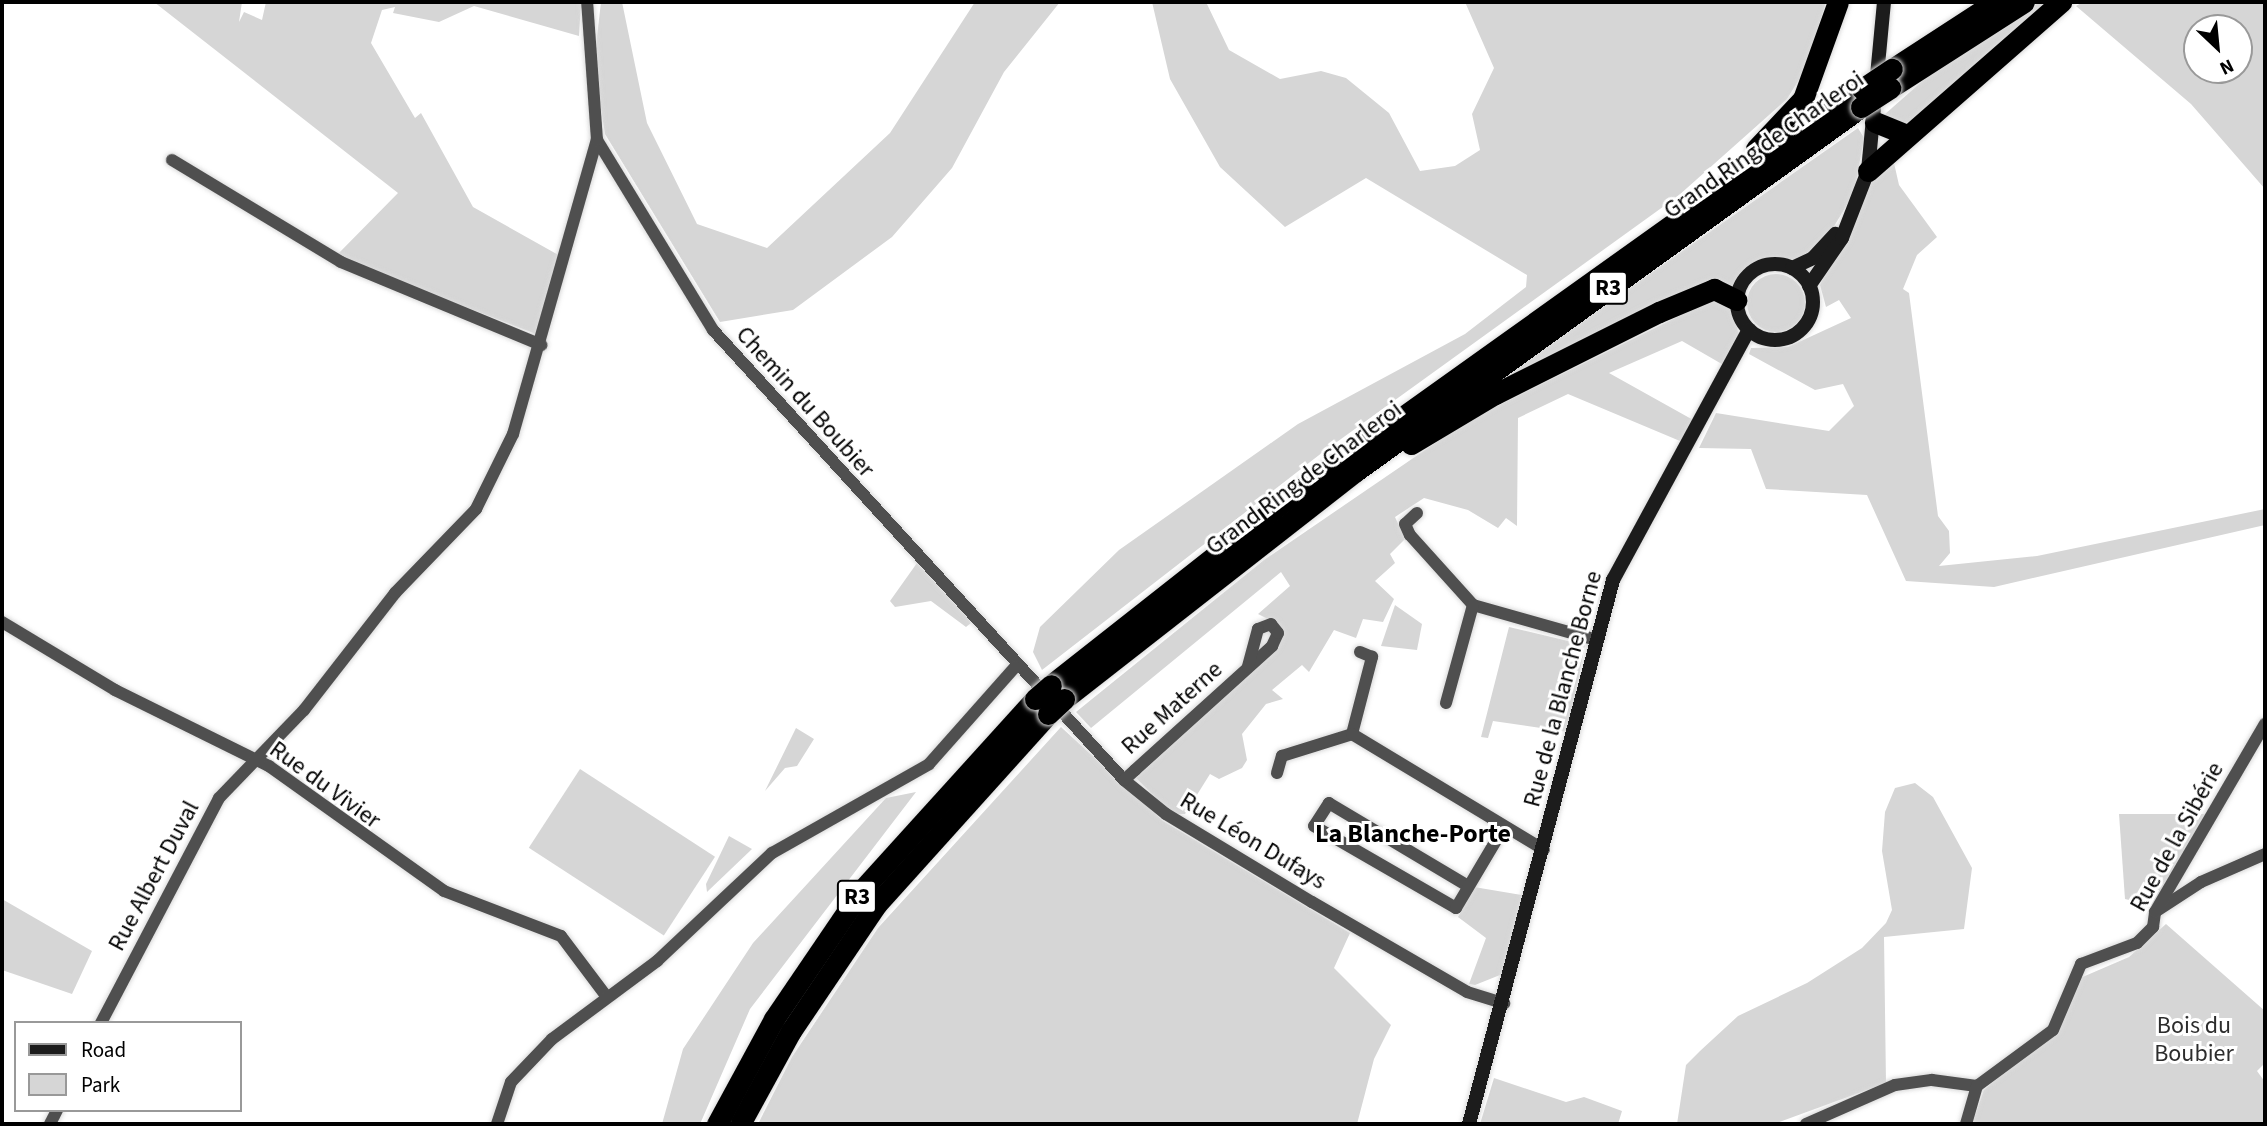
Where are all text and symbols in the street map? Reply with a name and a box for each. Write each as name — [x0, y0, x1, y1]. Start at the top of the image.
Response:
north arrow — [2183, 14, 2253, 84]
text: N — [2215, 52, 2238, 81]
street label: Grand Ring de Charleroi — [1658, 65, 1870, 225]
road number: R3 — [1587, 268, 1629, 308]
street label: Chemin du Boubier — [730, 321, 880, 483]
street label: Grand Ring de Charleroi — [1200, 395, 1408, 561]
street label: Rue de la Blanche Borne — [1518, 568, 1608, 810]
street label: Rue Materne — [1116, 655, 1228, 761]
street label: Rue du Vivier — [264, 735, 386, 835]
street label: Rue de la Sibérie — [2124, 757, 2230, 917]
street label: Rue Léon Dufays — [1175, 786, 1331, 896]
street label: Rue Albert Duval — [102, 796, 206, 956]
district label: La Blanche-Porte — [1315, 818, 1511, 850]
road number: R3 — [836, 877, 878, 916]
park label: Bois du Boubier — [2154, 1012, 2234, 1068]
legend — [14, 1021, 242, 1112]
text: Road — [81, 1035, 126, 1065]
text: Park — [81, 1070, 120, 1100]

